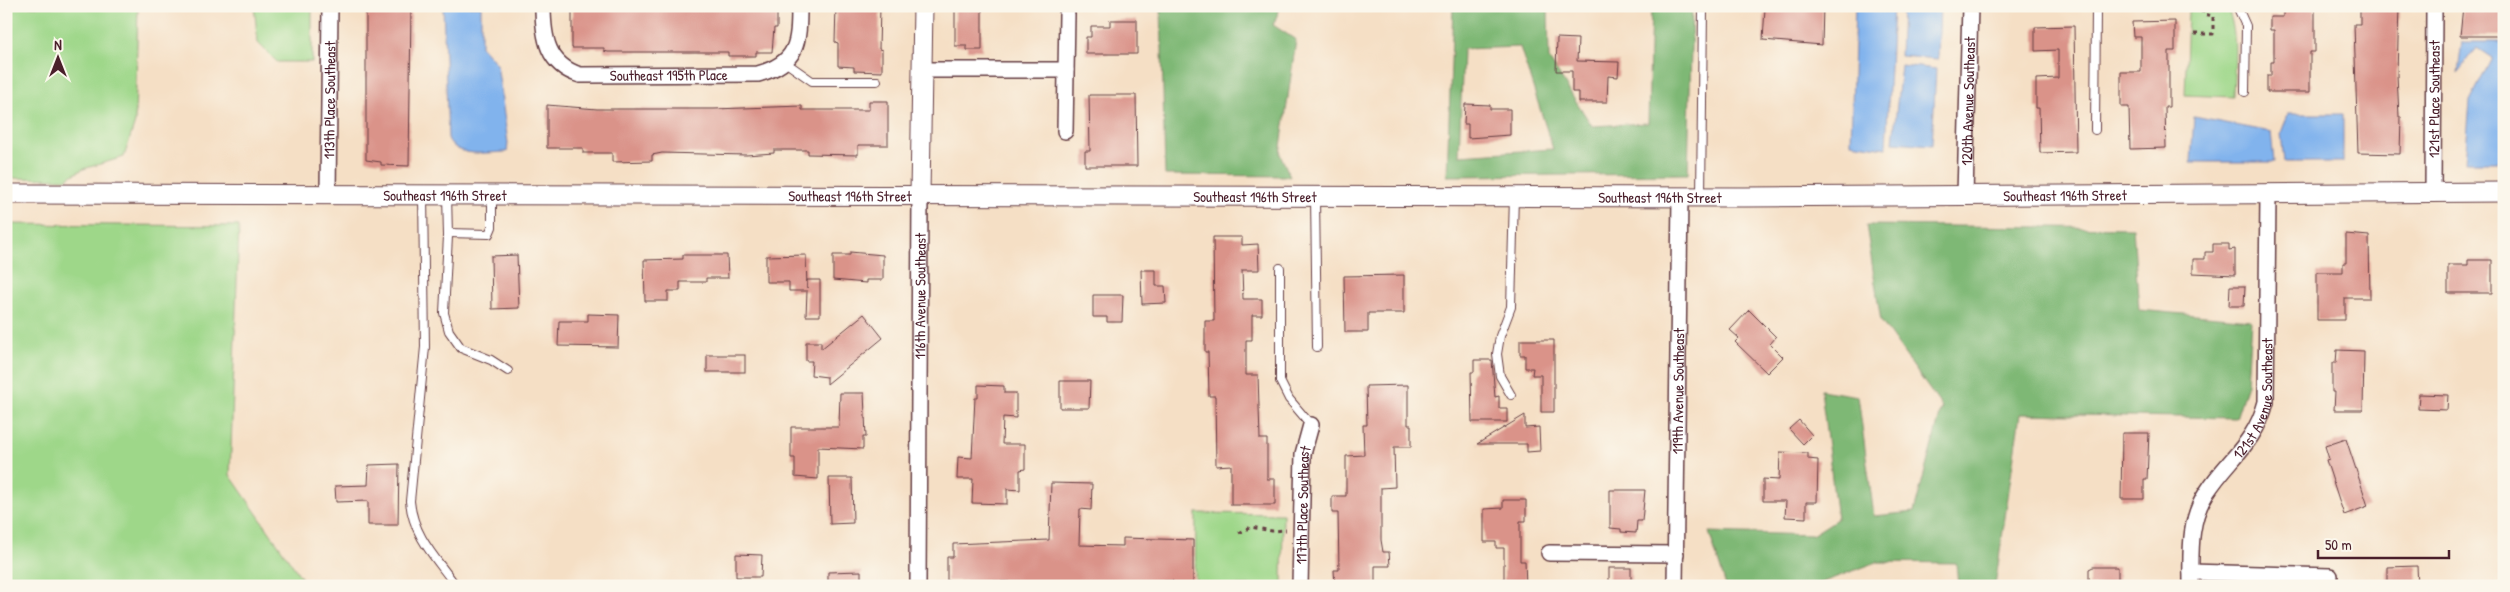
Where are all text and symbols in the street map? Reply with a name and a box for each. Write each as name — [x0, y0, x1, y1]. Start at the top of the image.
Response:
north arrow — [32, 32, 82, 82]
text: N — [54, 35, 62, 54]
street label: 120th Avenue Southeast — [1955, 35, 1980, 166]
street label: 121st Place Southeast — [2423, 39, 2444, 158]
street label: 113th Place Southeast — [318, 40, 340, 159]
street label: Southeast 195th Place — [610, 64, 728, 85]
street label: Southeast 196th Street — [383, 184, 508, 205]
street label: Southeast 196th Street — [2003, 184, 2128, 206]
street label: Southeast 196th Street — [788, 185, 913, 206]
street label: Southeast 196th Street — [1193, 186, 1318, 207]
street label: Southeast 196th Street — [1598, 186, 1723, 207]
street label: 116th Avenue Southeast — [909, 232, 930, 359]
street label: 119th Avenue Southeast — [1666, 327, 1689, 454]
street label: 121st Avenue Southeast — [2227, 337, 2277, 463]
street label: 117th Place Southeast — [1290, 442, 1316, 565]
scale bar — [2318, 527, 2449, 559]
text: 50 m — [2325, 534, 2352, 555]

